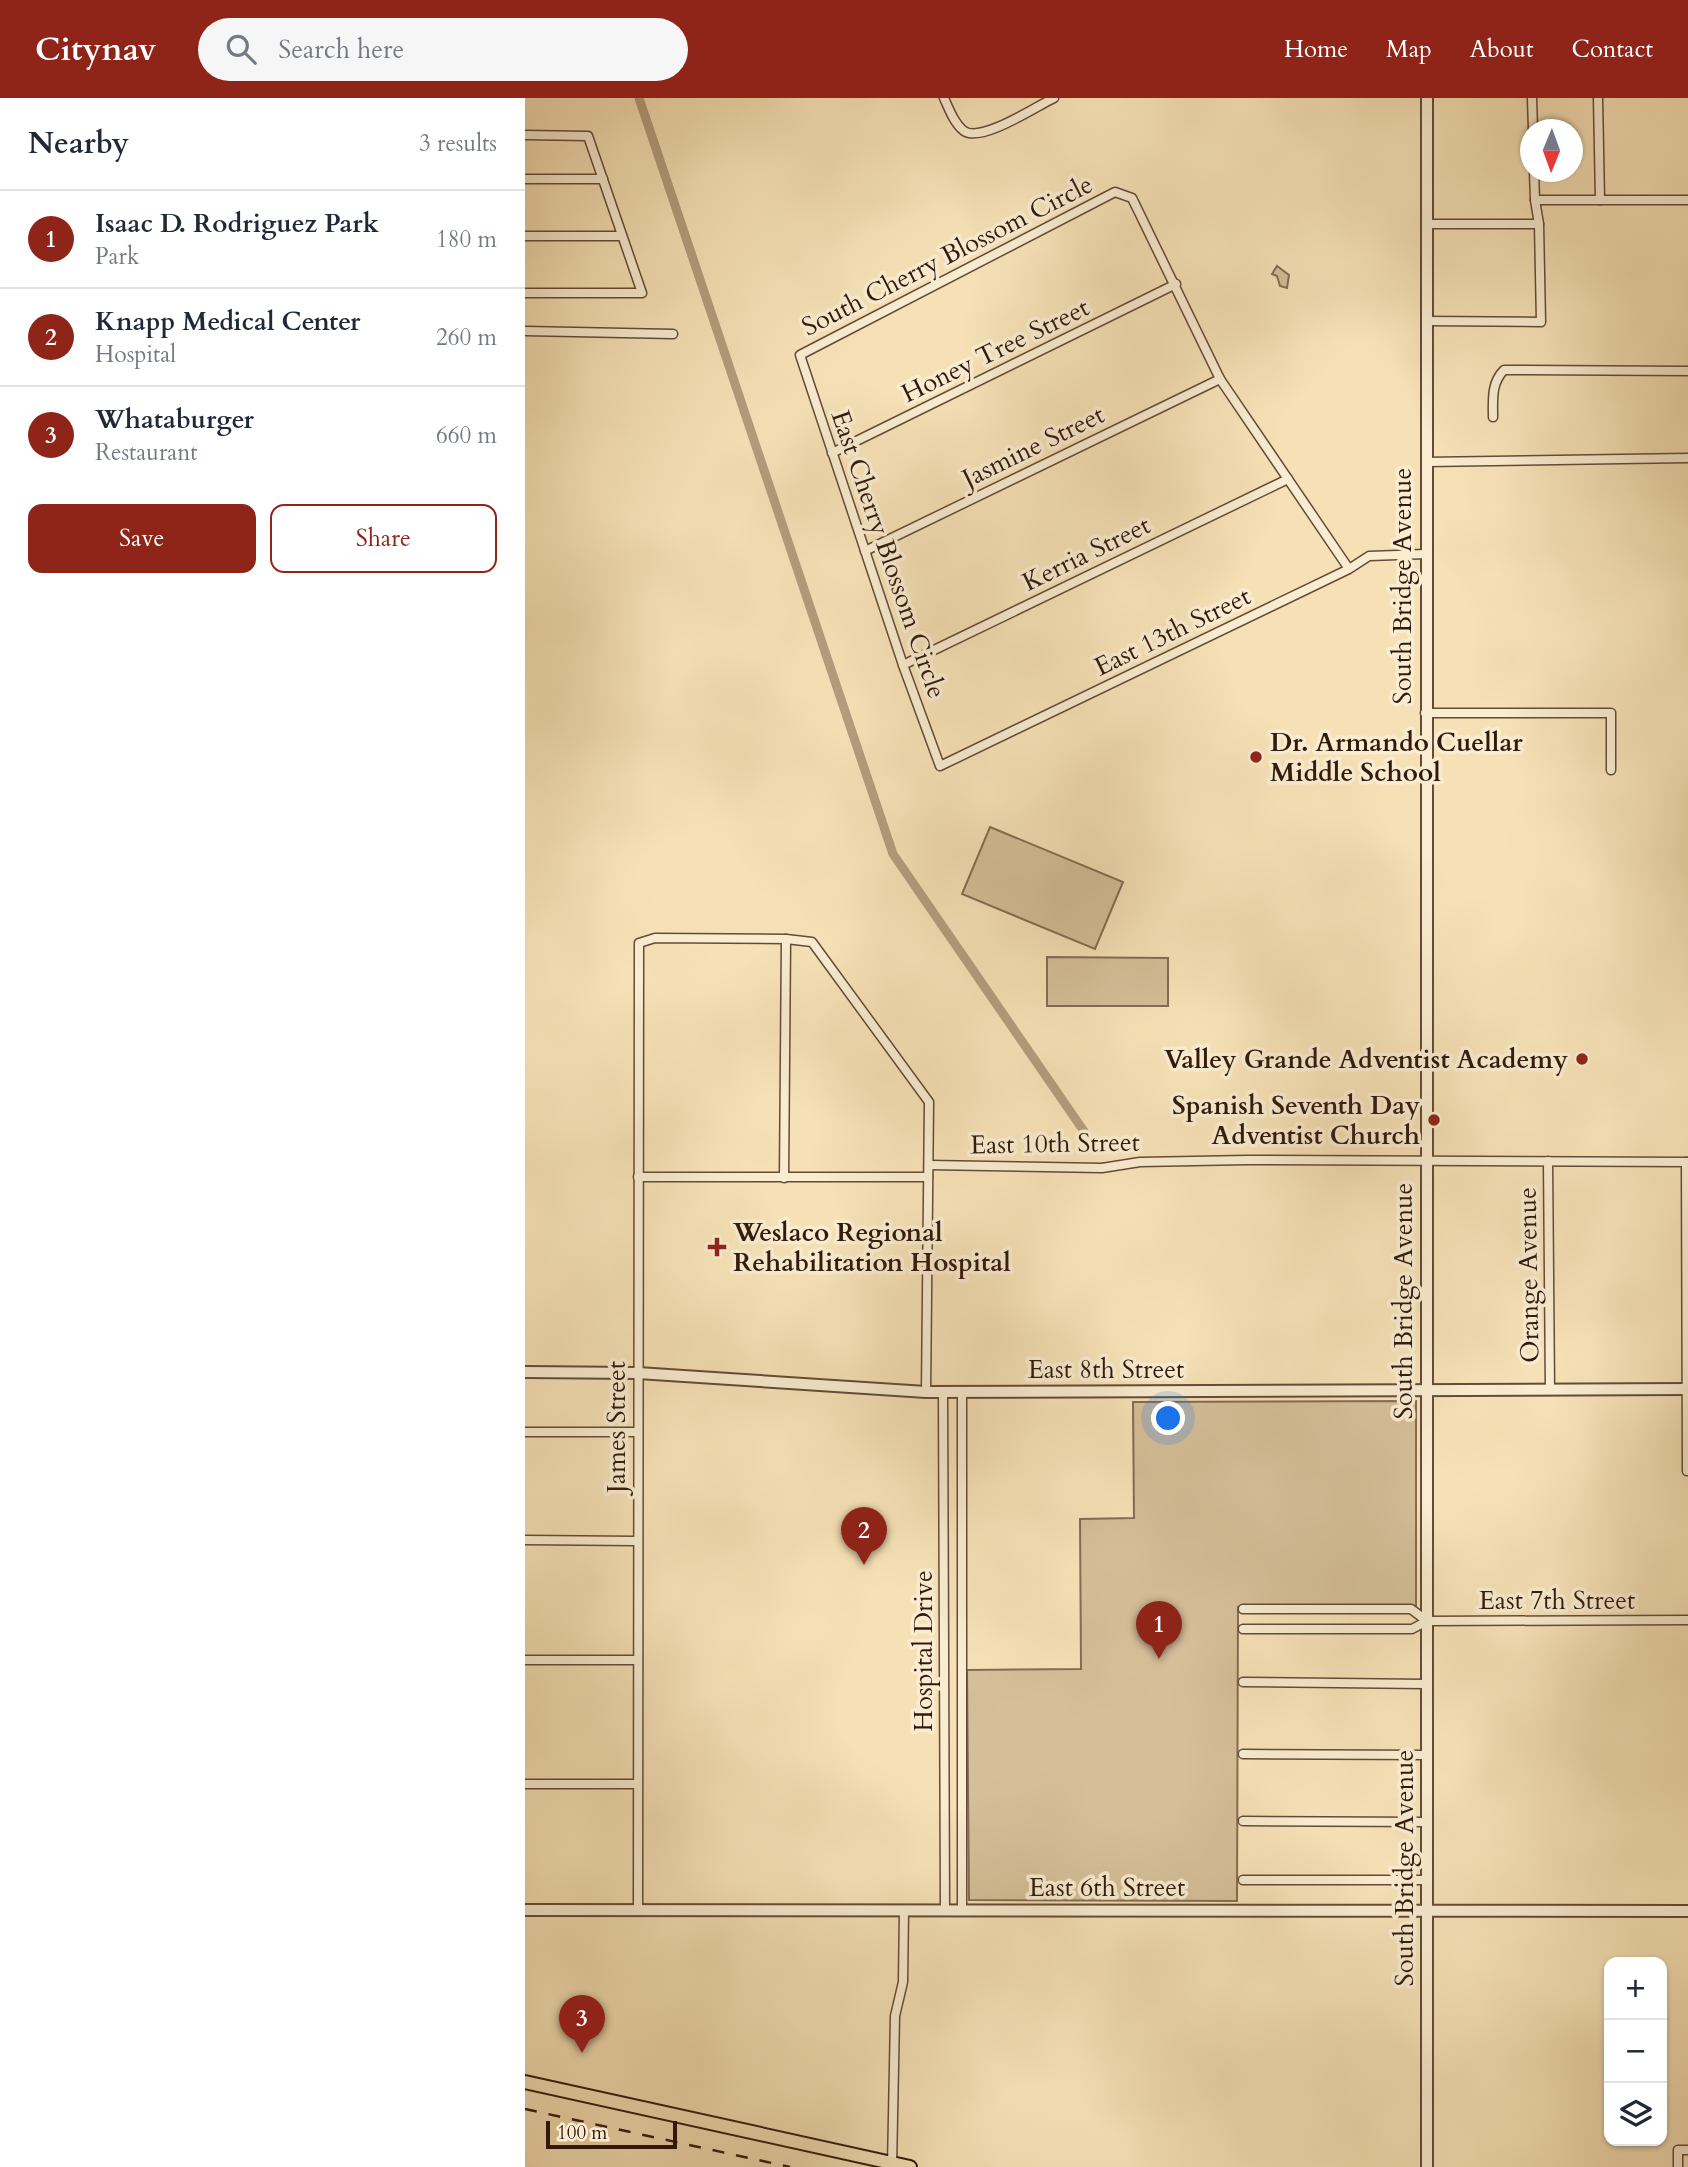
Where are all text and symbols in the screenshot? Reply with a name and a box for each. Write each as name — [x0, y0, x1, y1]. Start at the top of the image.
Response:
search box — [198, 18, 688, 81]
text: Citynav — [35, 27, 156, 72]
icon: search — [222, 30, 260, 68]
text: Search here — [278, 32, 404, 67]
text: Home — [1284, 33, 1348, 66]
text: Map — [1386, 33, 1432, 66]
text: About — [1470, 33, 1534, 66]
text: Contact — [1572, 33, 1653, 66]
north arrow — [1520, 119, 1583, 182]
text: Nearby — [28, 123, 129, 164]
text: 3 results — [419, 128, 497, 159]
street label: South Cherry Blossom Circle — [796, 167, 1099, 344]
text: Isaac D. Rodriguez Park — [95, 206, 379, 241]
text: 1 — [45, 224, 57, 255]
text: 180 m — [436, 224, 497, 255]
text: Park — [95, 241, 139, 272]
street label: Honey Tree Street — [896, 290, 1095, 411]
text: Knapp Medical Center — [95, 304, 360, 339]
text: 2 — [45, 322, 57, 353]
text: 260 m — [436, 322, 497, 353]
text: Hospital — [95, 339, 176, 370]
street label: Jasmine Street — [953, 397, 1110, 498]
text: Whataburger — [95, 402, 254, 437]
street label: East Cherry Blossom Circle — [823, 405, 954, 703]
text: 3 — [45, 420, 57, 451]
text: 660 m — [436, 420, 497, 451]
text: Restaurant — [95, 437, 198, 468]
street label: South Bridge Avenue — [1385, 468, 1420, 704]
button: Save — [28, 504, 256, 573]
button: Share — [270, 504, 497, 573]
street label: Kerria Street — [1016, 507, 1156, 599]
street label: East 13th Street — [1088, 578, 1256, 684]
place label: Dr. Armando Cuellar Middle School — [1270, 725, 1523, 790]
marker: Dr. Armando Cuellar Middle School — [1248, 749, 1264, 765]
place label: Valley Grande Adventist Academy — [1164, 1042, 1568, 1077]
marker: Valley Grande Adventist Academy — [1574, 1051, 1590, 1067]
place label: Spanish Seventh Day Adventist Church — [1172, 1088, 1420, 1153]
marker: Spanish Seventh Day Adventist Church — [1426, 1112, 1442, 1128]
street label: East 10th Street — [970, 1125, 1140, 1162]
street label: South Bridge Avenue — [1386, 1183, 1421, 1419]
street label: Orange Avenue — [1509, 1187, 1548, 1363]
place label: Weslaco Regional Rehabilitation Hospital — [732, 1215, 1011, 1280]
marker: Weslaco Regional Rehabilitation Hospital — [707, 1237, 727, 1257]
street label: East 8th Street — [1028, 1352, 1184, 1387]
street label: James Street — [599, 1361, 634, 1497]
your location — [1151, 1401, 1185, 1435]
pin: 2 — [841, 1507, 887, 1565]
street label: Hospital Drive — [906, 1570, 941, 1732]
street label: East 7th Street — [1479, 1583, 1635, 1618]
pin: 1 — [1136, 1601, 1182, 1659]
street label: South Bridge Avenue — [1387, 1750, 1422, 1986]
street label: East 6th Street — [1029, 1870, 1185, 1905]
map controls — [1604, 1957, 1667, 2146]
button: + — [1604, 1957, 1667, 2020]
pin: 3 — [559, 1995, 605, 2053]
button: − — [1604, 2020, 1667, 2083]
button: layers — [1604, 2083, 1667, 2146]
scale bar — [546, 2118, 677, 2150]
text: 100 m — [557, 2120, 607, 2146]

